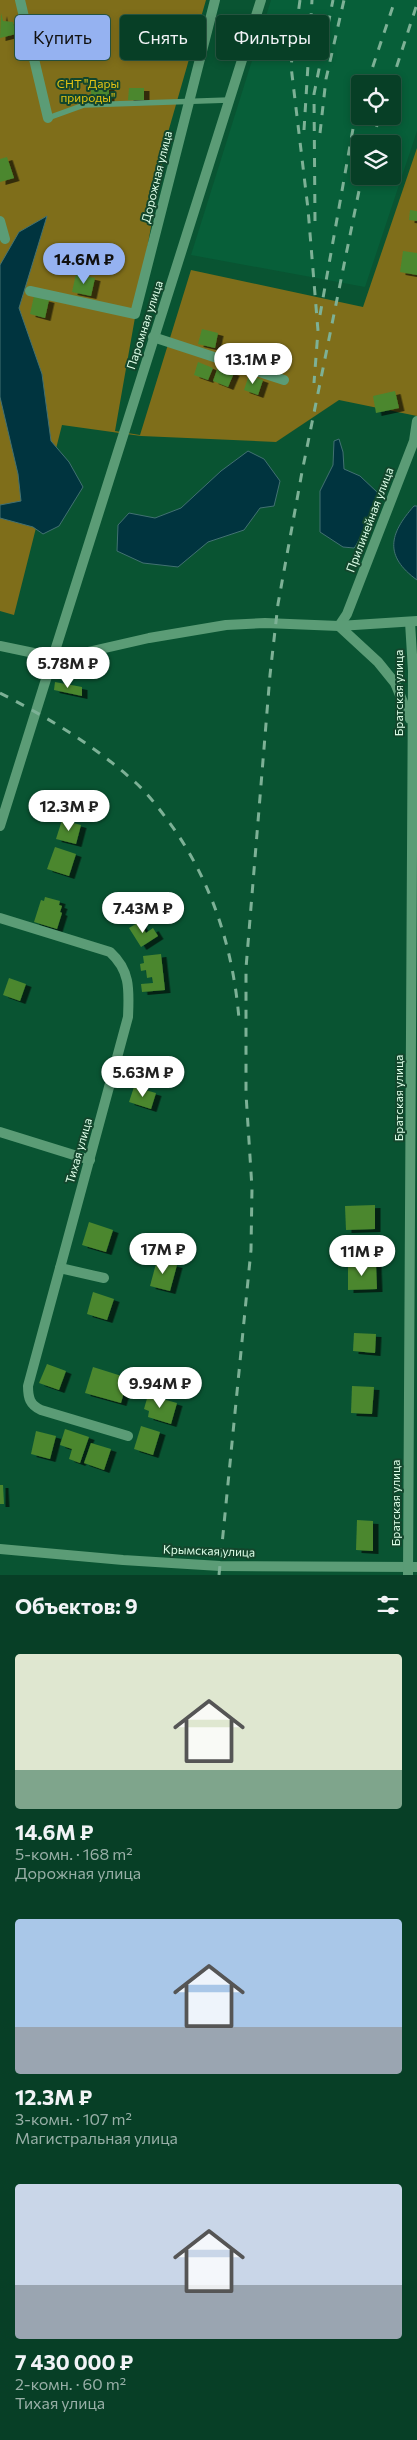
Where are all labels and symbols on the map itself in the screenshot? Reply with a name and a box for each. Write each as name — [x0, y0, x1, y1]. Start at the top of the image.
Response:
park label: СНТ "Дары природы" — [57, 76, 119, 104]
street label: Дорожная улица — [138, 129, 174, 224]
pin: 14.6M ₽ — [38, 242, 130, 285]
street label: Паромная улица — [123, 279, 165, 371]
pin: 13.1M ₽ — [207, 342, 299, 385]
street label: Прилинейная улица — [343, 465, 396, 574]
pin: 5.78M ₽ — [22, 646, 114, 689]
street label: Братская улица — [391, 650, 405, 736]
pin: 12.3M ₽ — [23, 790, 115, 832]
pin: 7.43M ₽ — [97, 892, 189, 934]
street label: Братская улица — [391, 1055, 405, 1141]
pin: 5.63M ₽ — [97, 1056, 189, 1098]
street label: Тихая улица — [62, 1116, 94, 1185]
pin: 17M ₽ — [128, 1232, 198, 1275]
pin: 11M ₽ — [327, 1234, 397, 1277]
pin: 9.94M ₽ — [114, 1366, 206, 1409]
street label: Братская улица — [388, 1460, 402, 1546]
street label: Крымская улица — [163, 1541, 255, 1559]

